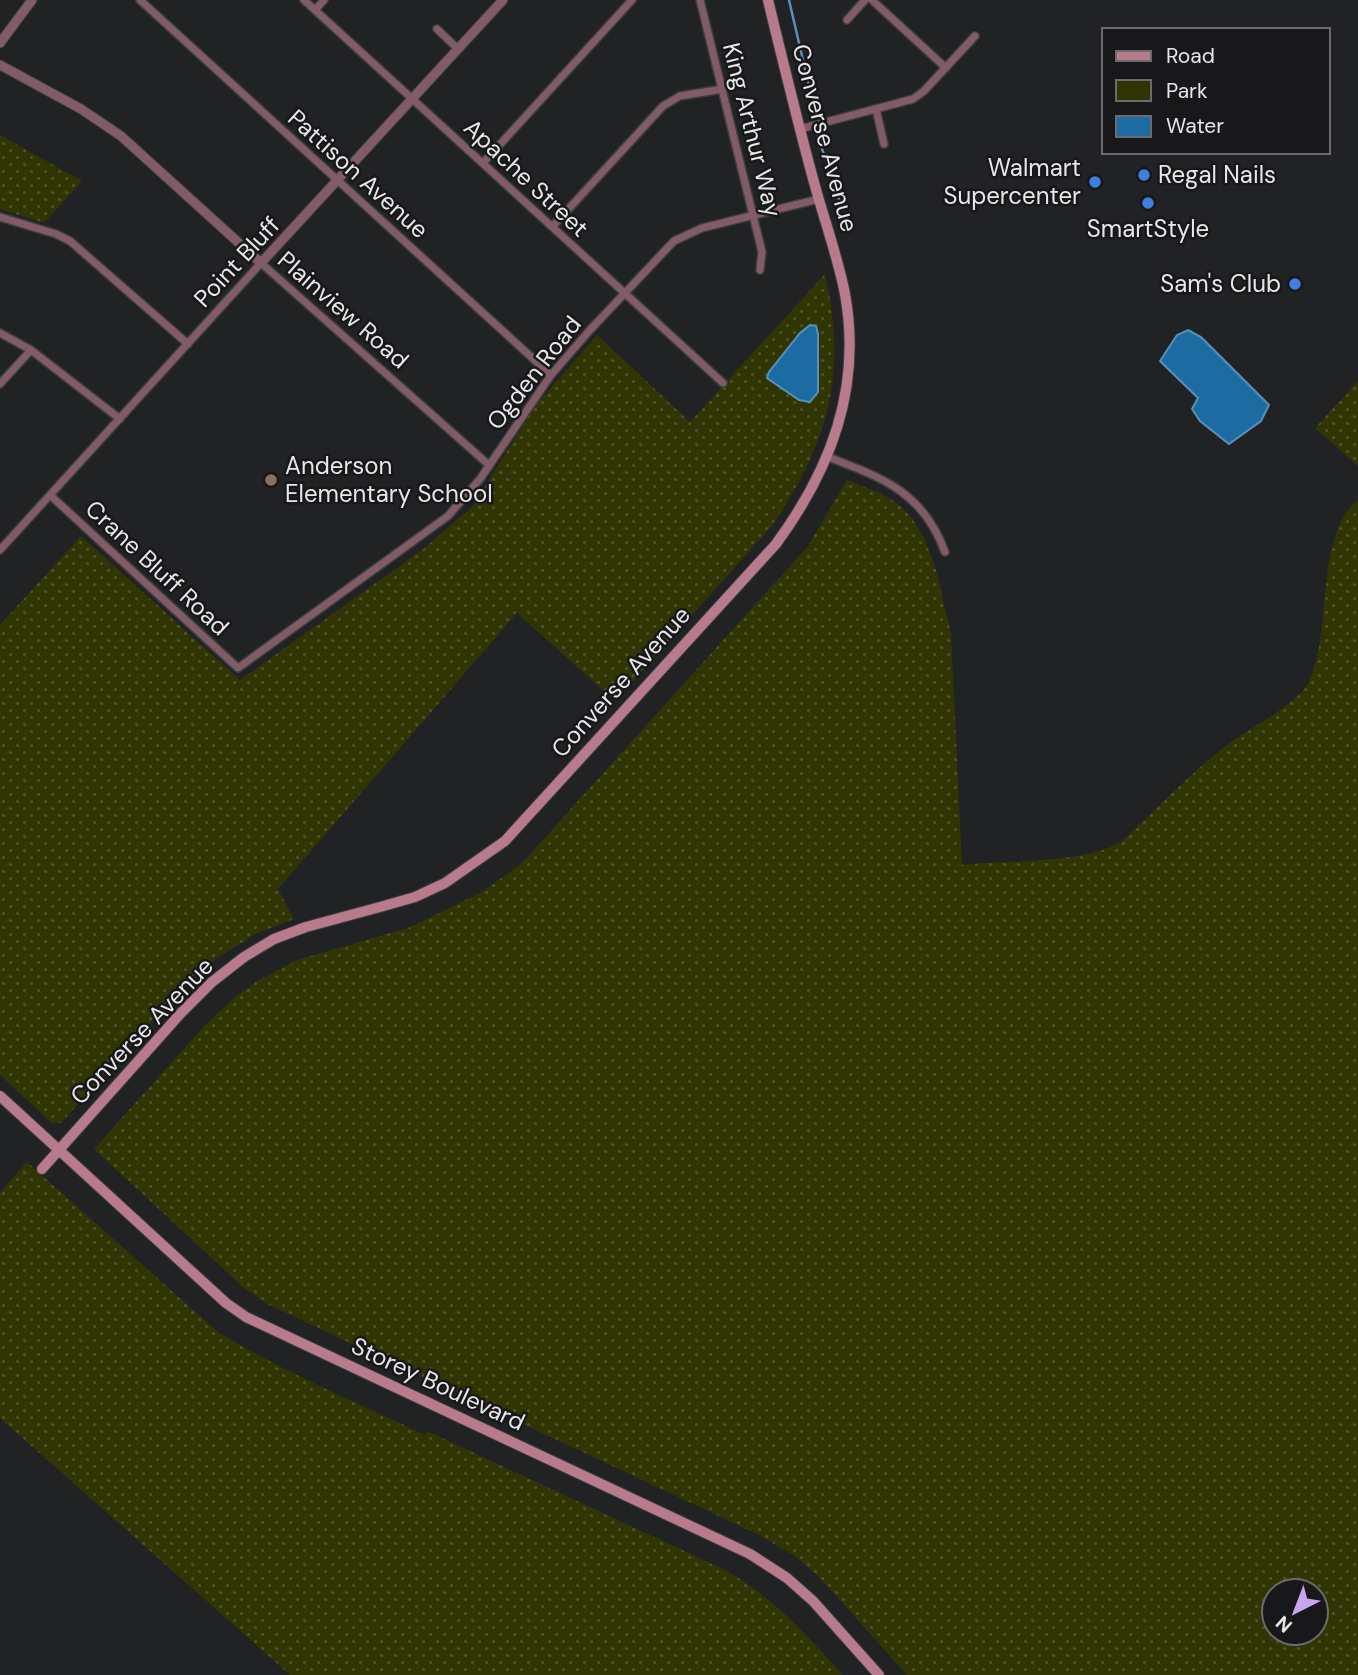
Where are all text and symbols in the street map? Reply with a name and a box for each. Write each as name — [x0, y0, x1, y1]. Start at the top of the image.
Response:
legend — [1102, 28, 1330, 154]
street label: King Arthur Way — [716, 40, 789, 220]
street label: Converse Avenue — [786, 41, 865, 235]
text: Road — [1166, 42, 1215, 70]
text: Park — [1166, 77, 1208, 105]
street label: Pattison Avenue — [282, 102, 435, 245]
street label: Apache Street — [457, 112, 595, 243]
text: Water — [1166, 112, 1224, 140]
place label: Walmart Supercenter — [944, 152, 1081, 211]
place label: Regal Nails — [1158, 159, 1276, 190]
marker: Regal Nails — [1136, 167, 1152, 183]
marker: Walmart Supercenter — [1087, 174, 1103, 190]
marker: SmartStyle — [1140, 195, 1156, 211]
street label: Point Bluff — [187, 210, 286, 313]
place label: SmartStyle — [1087, 213, 1209, 244]
street label: Plainview Road — [271, 244, 415, 375]
place label: Sam's Club — [1160, 268, 1281, 299]
marker: Sam's Club — [1287, 276, 1303, 292]
street label: Ogden Road — [479, 309, 588, 436]
place label: Anderson Elementary School — [285, 450, 493, 509]
marker: Anderson Elementary School — [263, 472, 279, 488]
street label: Crane Bluff Road — [79, 493, 236, 642]
street label: Converse Avenue — [544, 600, 697, 764]
street label: Converse Avenue — [63, 950, 220, 1111]
street label: Storey Boulevard — [346, 1330, 530, 1437]
north arrow — [1260, 1577, 1330, 1647]
text: N — [1270, 1610, 1297, 1638]

